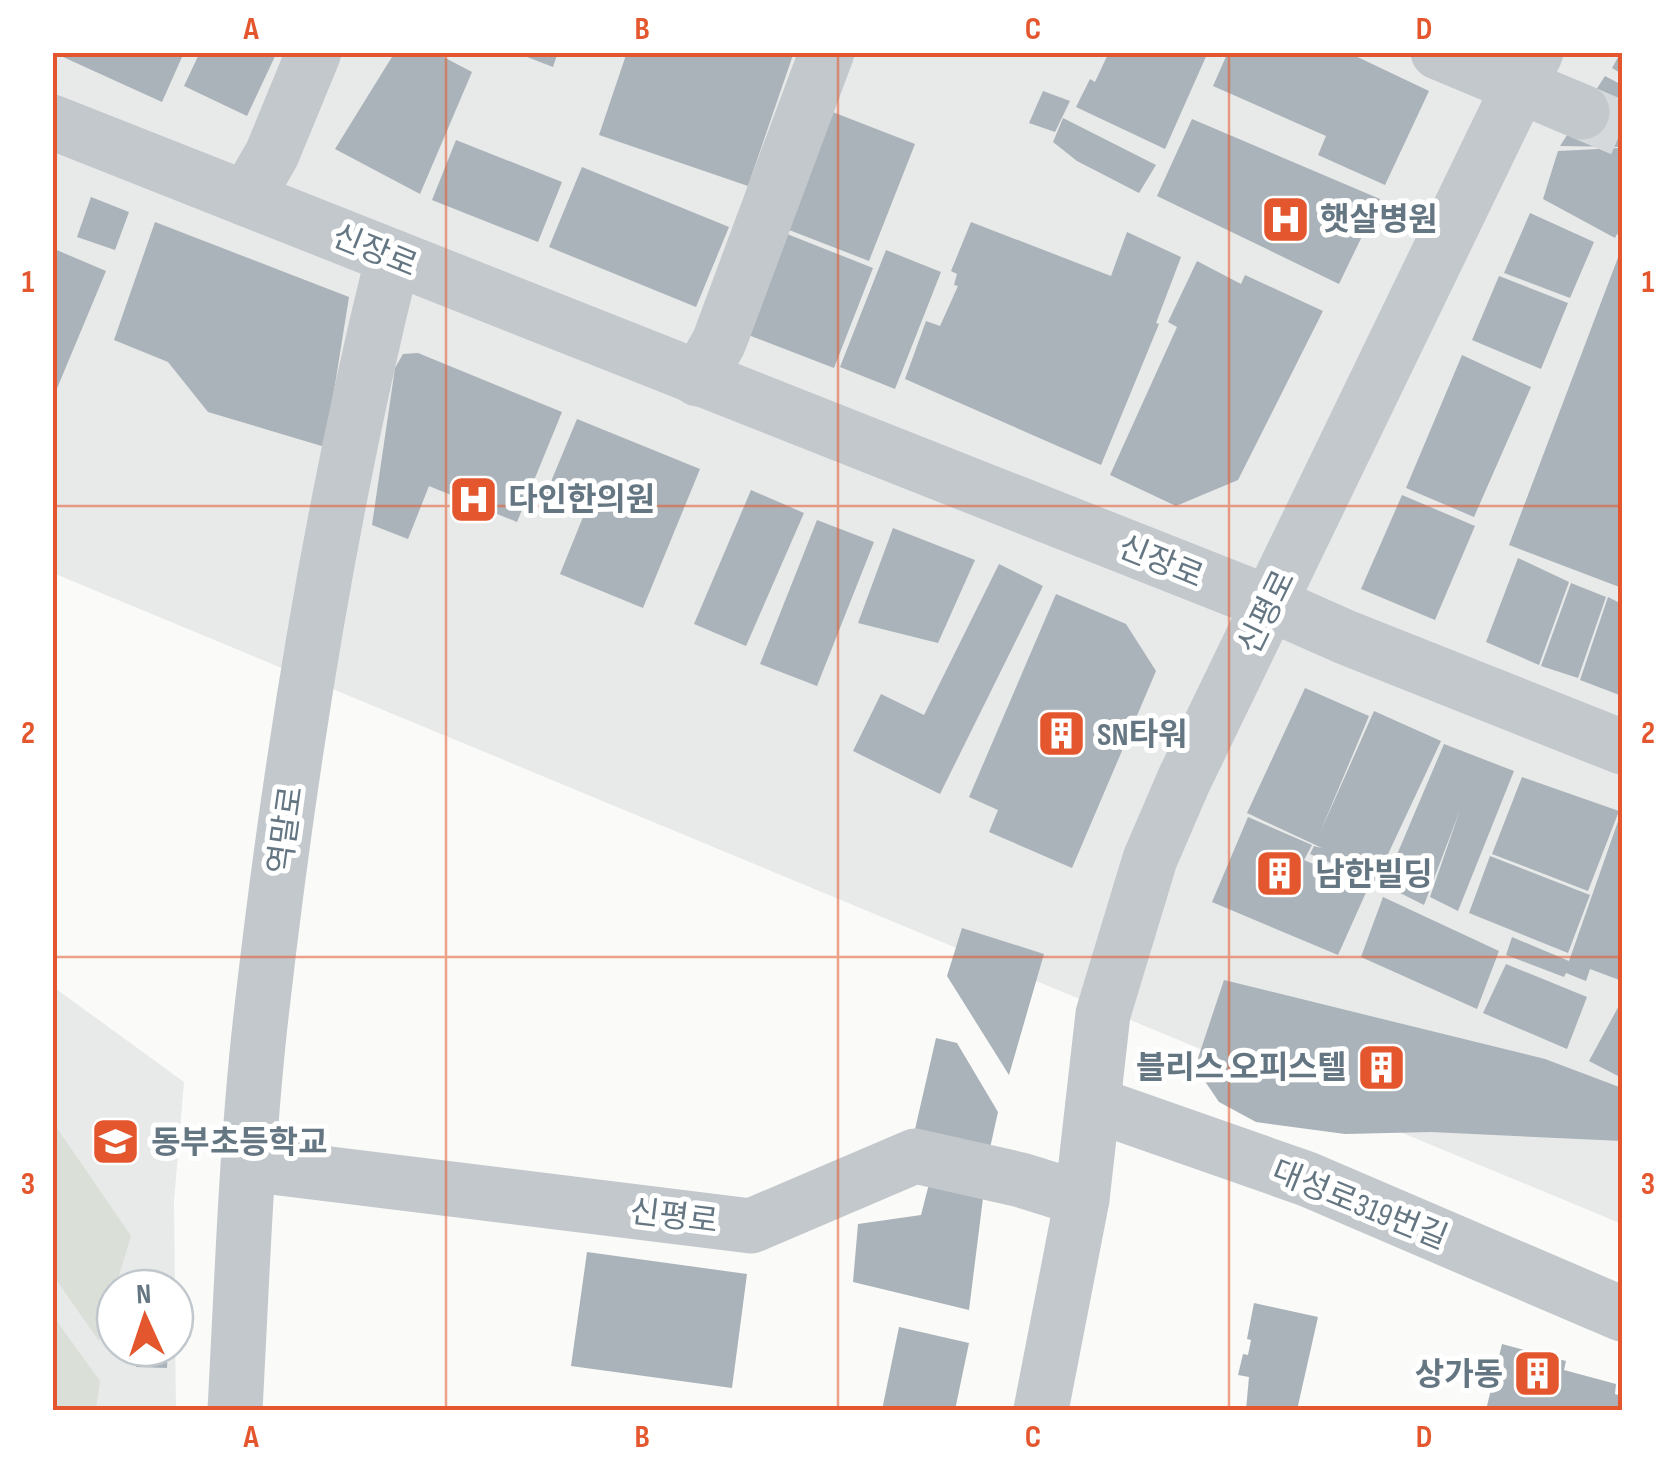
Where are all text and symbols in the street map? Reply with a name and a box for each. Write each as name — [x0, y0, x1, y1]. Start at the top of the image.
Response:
text: A — [242, 10, 259, 49]
text: B — [634, 10, 650, 49]
text: C — [1025, 10, 1041, 49]
text: D — [1416, 10, 1432, 49]
hospital icon: 햇살병원 — [1259, 193, 1311, 245]
place label: 햇살병원 — [1320, 201, 1438, 240]
street label: 신장로 — [326, 217, 423, 286]
text: 1 — [22, 263, 35, 302]
text: 1 — [1642, 263, 1655, 302]
hospital icon: 다인한의원 — [447, 473, 499, 525]
place label: 다인한의원 — [508, 481, 655, 520]
street label: 신장로 — [1112, 528, 1209, 597]
street label: 신평로 — [1230, 564, 1304, 661]
building icon: SN타워 — [1036, 708, 1088, 760]
text: 2 — [21, 714, 35, 753]
text: 2 — [1641, 714, 1655, 753]
place label: SN타워 — [1097, 716, 1187, 755]
street label: 역말로 — [261, 784, 312, 877]
building icon: 남한빌딩 — [1254, 848, 1306, 900]
place label: 남한빌딩 — [1315, 856, 1433, 895]
building icon: 블리스 오피스텔 — [1356, 1041, 1408, 1093]
place label: 블리스 오피스텔 — [1136, 1049, 1347, 1088]
school or university icon: 동부초등학교 — [90, 1116, 142, 1168]
place label: 동부초등학교 — [151, 1124, 328, 1163]
street label: 대성로319번길 — [1266, 1152, 1453, 1258]
text: 3 — [21, 1165, 35, 1204]
text: 3 — [1641, 1165, 1655, 1204]
street label: 신평로 — [628, 1193, 720, 1242]
north arrow — [95, 1268, 195, 1368]
text: N — [135, 1278, 152, 1311]
building icon: 상가동 — [1512, 1348, 1564, 1400]
place label: 상가동 — [1415, 1356, 1503, 1395]
text: A — [242, 1418, 259, 1457]
text: B — [634, 1418, 650, 1457]
text: C — [1025, 1418, 1041, 1457]
text: D — [1416, 1418, 1432, 1457]

